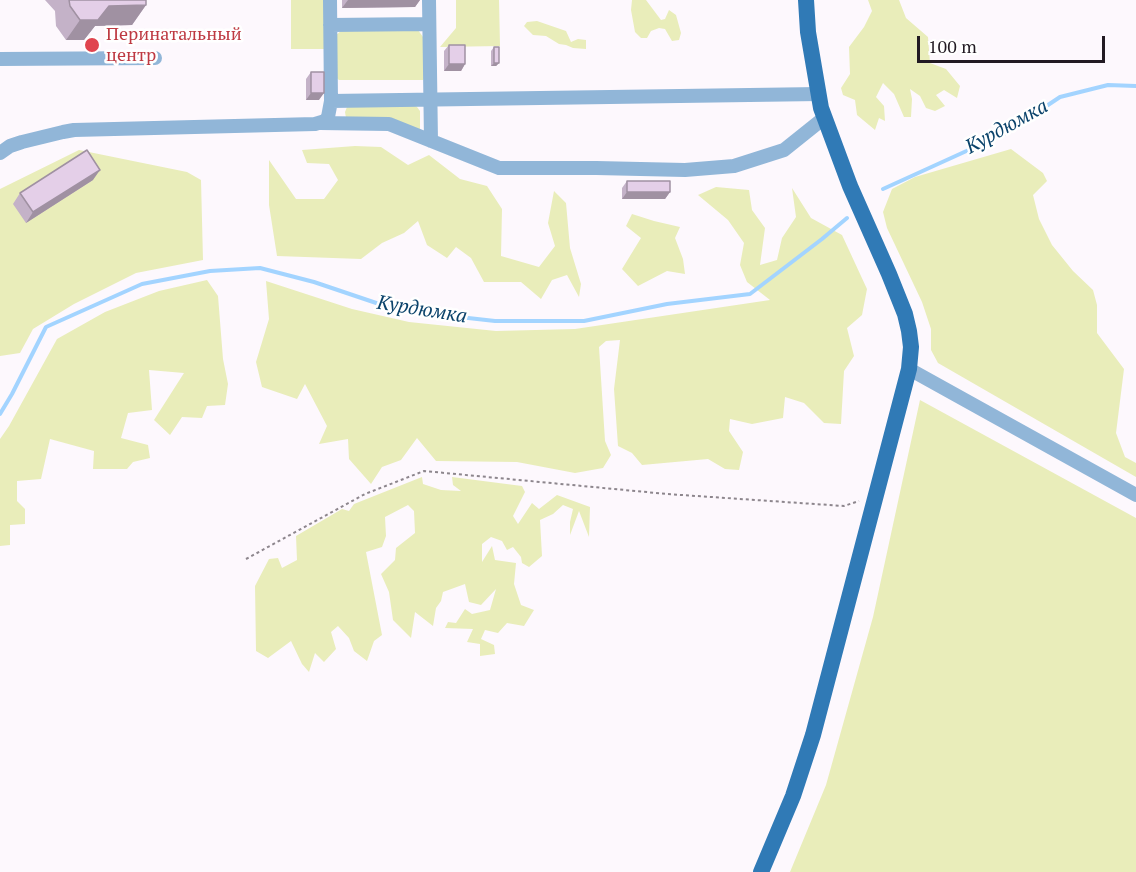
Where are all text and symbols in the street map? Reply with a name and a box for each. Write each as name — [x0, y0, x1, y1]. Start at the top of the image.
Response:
place label: Перинатальный центр — [106, 24, 242, 66]
scale bar — [920, 24, 1108, 62]
text: 100 m — [928, 34, 977, 58]
marker: Перинатальный центр — [83, 36, 101, 54]
water label: Курдюмка — [962, 95, 1052, 159]
water label: Курдюмка — [375, 291, 469, 329]

